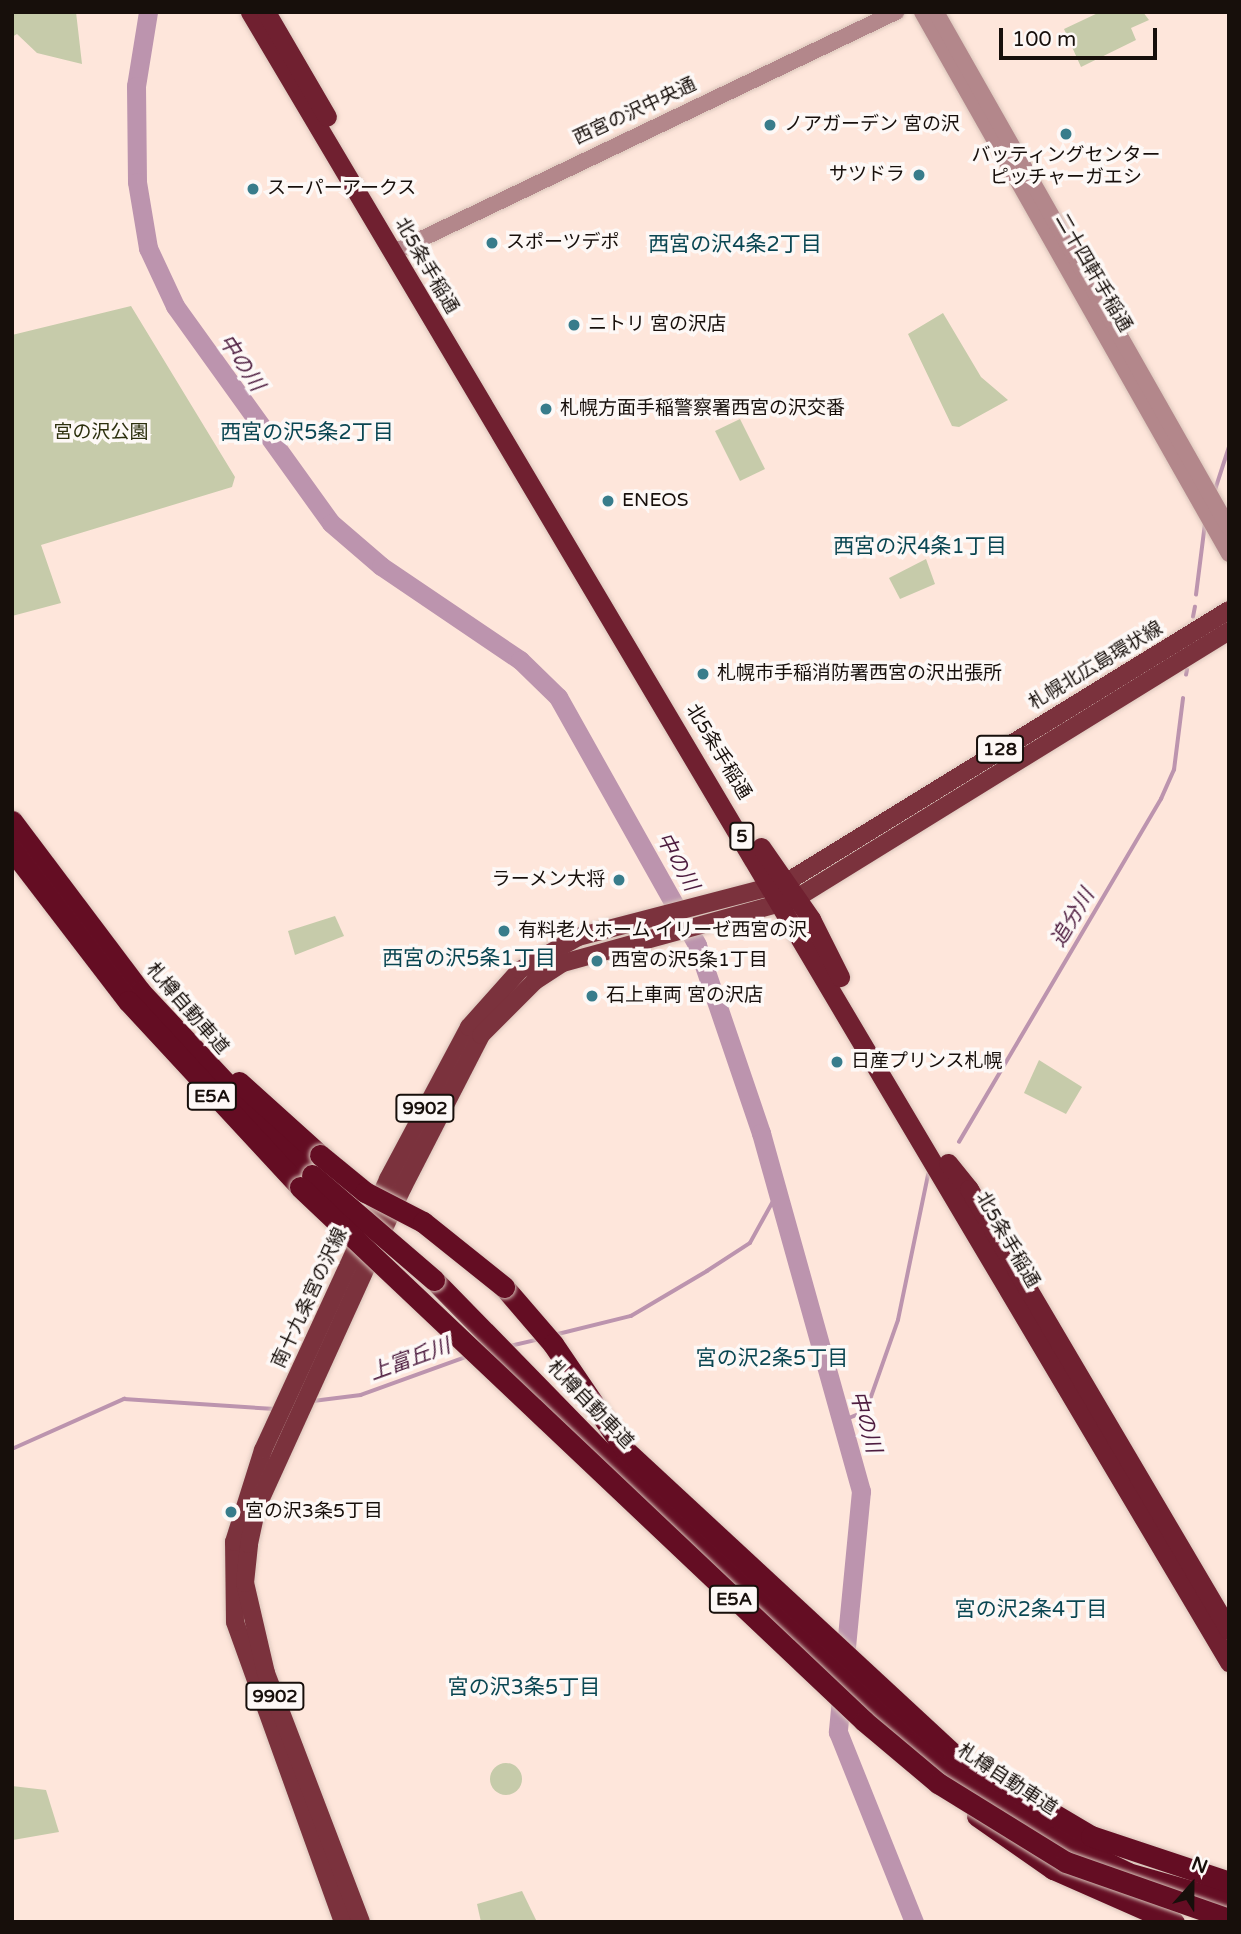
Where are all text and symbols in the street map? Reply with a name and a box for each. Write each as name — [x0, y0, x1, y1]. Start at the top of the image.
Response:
scale bar — [1003, 14, 1160, 58]
text: 100 m — [1012, 27, 1076, 52]
street label: 西宮の沢中央通 — [570, 74, 700, 150]
place label: ノアガーデン 宮の沢 — [784, 114, 960, 136]
marker: ノアガーデン 宮の沢 — [762, 117, 778, 133]
marker: バッティングセンター ピッチャーガエシ — [1058, 126, 1074, 142]
place label: バッティングセンター ピッチャーガエシ — [971, 145, 1161, 189]
place label: サツドラ — [829, 164, 905, 186]
marker: サツドラ — [911, 167, 927, 183]
place label: スーパーアークス — [267, 178, 418, 200]
marker: スーパーアークス — [245, 181, 261, 197]
street label: 二十四軒手稲通 — [1050, 210, 1136, 336]
street label: 北5条手稲通 — [389, 214, 463, 318]
place label: スポーツデポ — [506, 232, 620, 254]
district label: 西宮の沢4条2丁目 — [648, 232, 822, 258]
marker: スポーツデポ — [484, 235, 500, 251]
place label: ニトリ 宮の沢店 — [588, 314, 726, 336]
marker: ニトリ 宮の沢店 — [566, 317, 582, 333]
water label: 中の川 — [213, 330, 269, 396]
place label: 札幌方面手稲警察署西宮の沢交番 — [560, 398, 845, 420]
marker: 札幌方面手稲警察署西宮の沢交番 — [538, 401, 554, 417]
district label: 西宮の沢5条2丁目 — [220, 420, 394, 446]
park label: 宮の沢公園 — [54, 422, 148, 444]
place label: ENEOS — [622, 490, 688, 512]
marker: ENEOS — [600, 493, 616, 509]
district label: 西宮の沢4条1丁目 — [833, 534, 1007, 560]
street label: 札幌北広島環状線 — [1025, 617, 1167, 715]
place label: 札幌市手稲消防署西宮の沢出張所 — [717, 663, 1002, 685]
marker: 札幌市手稲消防署西宮の沢出張所 — [695, 666, 711, 682]
street label: 北5条手稲通 — [681, 700, 755, 804]
road number: 128 — [976, 734, 1024, 764]
road number: 5 — [728, 822, 756, 850]
water label: 中の川 — [651, 828, 703, 896]
place label: ラーメン大将 — [491, 869, 605, 891]
marker: ラーメン大将 — [611, 872, 627, 888]
water label: 追分川 — [1046, 885, 1100, 951]
place label: 有料老人ホーム イリーゼ西宮の沢 — [518, 920, 808, 942]
marker: 有料老人ホーム イリーゼ西宮の沢 — [496, 923, 512, 939]
district label: 西宮の沢5条1丁目 — [382, 946, 556, 972]
place label: 西宮の沢5条1丁目 — [611, 950, 768, 972]
marker: 西宮の沢5条1丁目 — [589, 953, 605, 969]
street label: 札樽自動車道 — [141, 959, 233, 1059]
place label: 石上車両 宮の沢店 — [606, 985, 763, 1007]
marker: 石上車両 宮の沢店 — [584, 988, 600, 1004]
place label: 日産プリンス札幌 — [851, 1051, 1003, 1073]
marker: 日産プリンス札幌 — [829, 1054, 845, 1070]
road number: E5A — [186, 1082, 238, 1111]
road number: 9902 — [395, 1093, 455, 1122]
street label: 北5条手稲通 — [970, 1188, 1044, 1292]
street label: 南十九条宮の沢線 — [268, 1224, 352, 1372]
water label: 上富丘川 — [366, 1334, 454, 1386]
district label: 宮の沢2条5丁目 — [696, 1346, 848, 1372]
street label: 札樽自動車道 — [542, 1356, 638, 1454]
water label: 中の川 — [844, 1388, 886, 1456]
place label: 宮の沢3条5丁目 — [245, 1501, 383, 1523]
marker: 宮の沢3条5丁目 — [223, 1504, 239, 1520]
road number: E5A — [708, 1584, 760, 1614]
district label: 宮の沢2条4丁目 — [955, 1597, 1107, 1623]
district label: 宮の沢3条5丁目 — [448, 1675, 600, 1701]
road number: 9902 — [245, 1681, 305, 1710]
street label: 札樽自動車道 — [953, 1739, 1061, 1821]
north arrow — [1157, 1850, 1227, 1920]
text: N — [1188, 1852, 1211, 1878]

